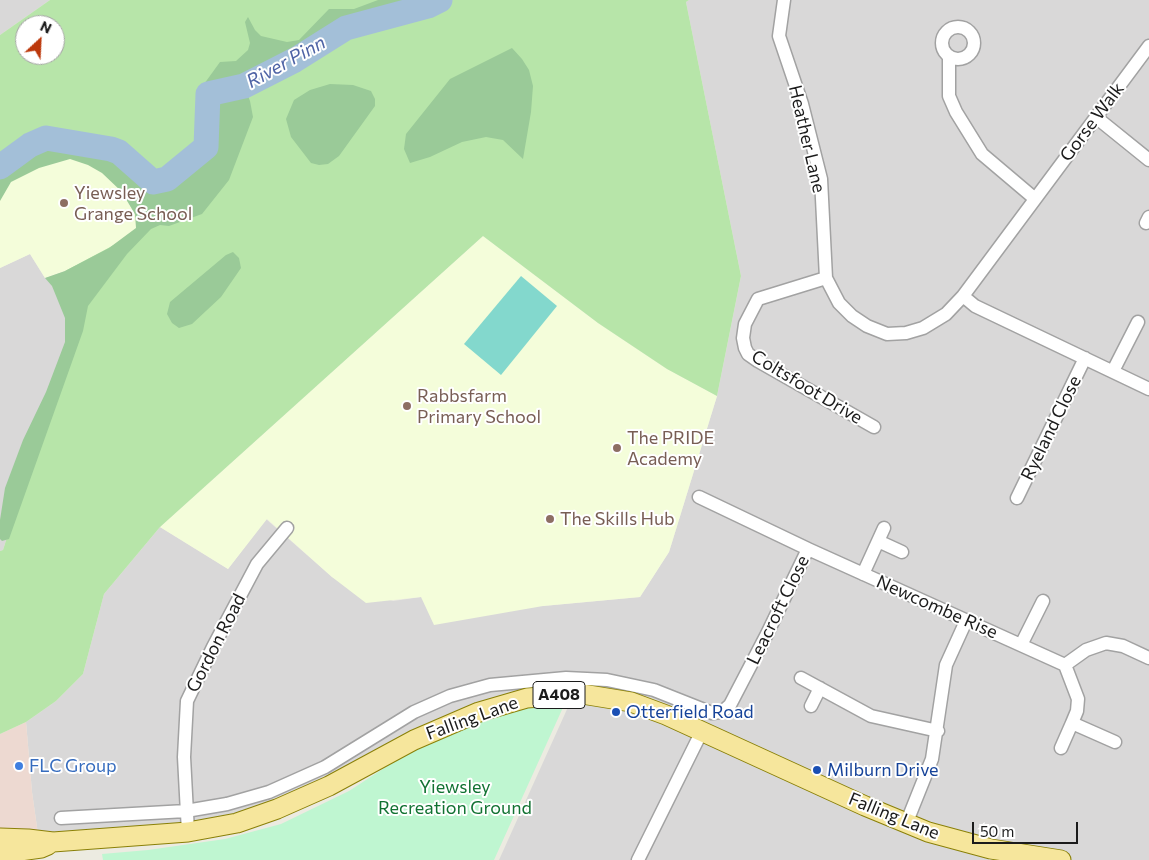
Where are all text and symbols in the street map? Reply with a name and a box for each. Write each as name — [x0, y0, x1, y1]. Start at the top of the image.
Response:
north arrow — [15, 15, 65, 65]
text: N — [38, 17, 54, 37]
water label: River Pinn — [242, 31, 330, 93]
street label: Gorse Walk — [1055, 78, 1129, 166]
street label: Heather Lane — [784, 83, 830, 195]
place label: Yiewsley Grange School — [74, 182, 192, 224]
marker: Yiewsley Grange School — [58, 197, 70, 209]
street label: Coltsfoot Drive — [748, 345, 866, 429]
street label: Ryeland Close — [1016, 372, 1086, 484]
place label: Rabbsfarm Primary School — [417, 385, 541, 428]
marker: Rabbsfarm Primary School — [401, 400, 413, 412]
place label: The PRIDE Academy — [627, 427, 714, 469]
marker: The PRIDE Academy — [611, 442, 623, 454]
place label: The Skills Hub — [560, 508, 675, 530]
marker: The Skills Hub — [544, 513, 556, 525]
street label: Leacroft Close — [742, 552, 814, 668]
street label: Newcombe Rise — [873, 571, 1001, 643]
street label: Gordon Road — [182, 590, 250, 696]
road number: A408 — [533, 682, 585, 708]
street label: Falling Lane — [423, 691, 521, 745]
place label: Otterfield Road — [626, 701, 754, 723]
marker: Otterfield Road — [610, 706, 622, 718]
place label: FLC Group — [29, 755, 117, 777]
place label: Milburn Drive — [827, 759, 939, 781]
marker: FLC Group — [13, 760, 25, 772]
marker: Milburn Drive — [811, 764, 823, 776]
park label: Yiewsley Recreation Ground — [378, 776, 532, 819]
street label: Falling Lane — [845, 788, 943, 844]
scale bar — [974, 812, 1080, 844]
text: 50 m — [980, 822, 1014, 840]

